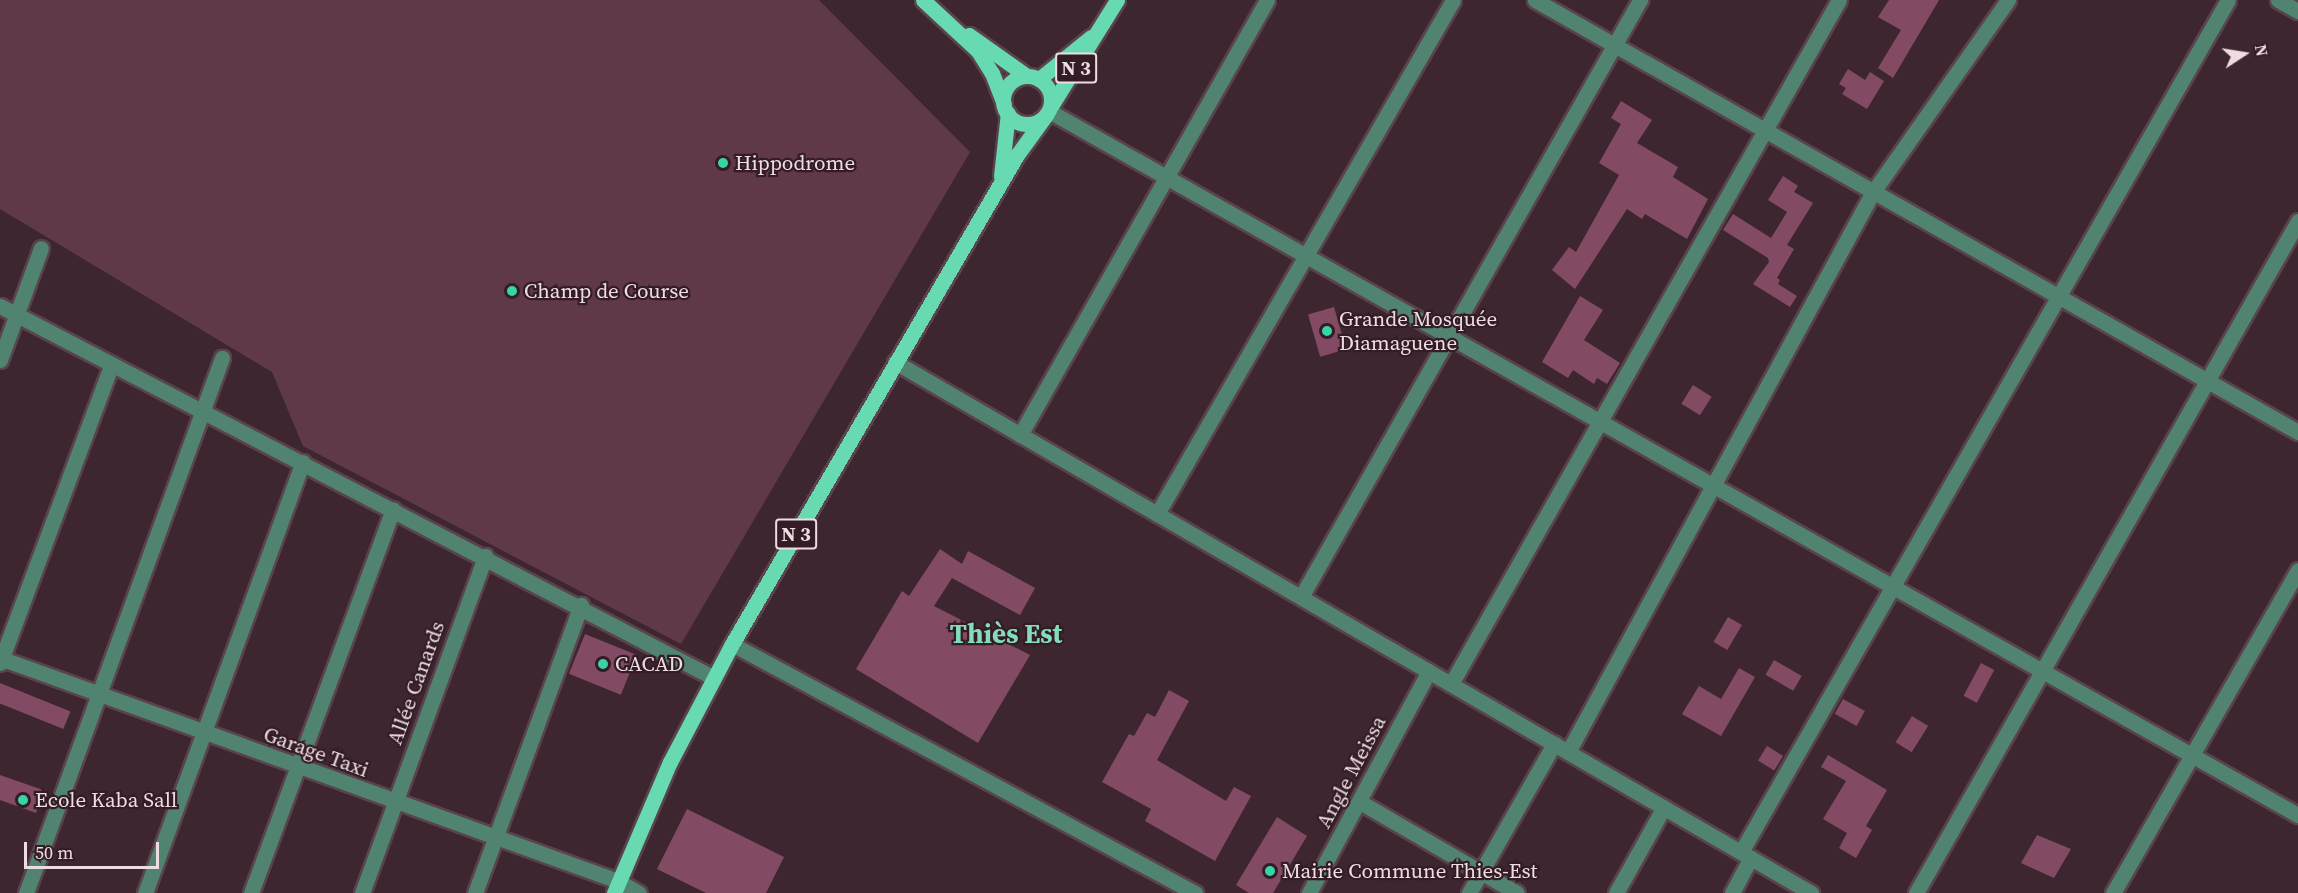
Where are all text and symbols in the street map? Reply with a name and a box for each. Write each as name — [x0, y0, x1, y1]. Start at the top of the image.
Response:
north arrow — [2214, 24, 2274, 84]
text: N — [2250, 42, 2274, 58]
road number: N 3 — [1055, 51, 1097, 85]
place label: Hippodrome — [735, 150, 855, 176]
marker: Hippodrome — [716, 156, 730, 170]
place label: Champ de Course — [524, 278, 689, 304]
marker: Champ de Course — [505, 284, 519, 298]
place label: Grande Mosquée Diamaguene — [1339, 306, 1497, 356]
marker: Grande Mosquée Diamaguene — [1320, 324, 1334, 338]
road number: N 3 — [775, 517, 817, 551]
street label: Allée Canards — [382, 618, 450, 748]
district label: Thiès Est — [950, 618, 1062, 650]
place label: CACAD — [615, 651, 683, 677]
marker: CACAD — [596, 657, 610, 671]
street label: Angle Meissa — [1311, 712, 1391, 832]
street label: Garage Taxi — [260, 721, 372, 783]
place label: Ecole Kaba Sall — [35, 787, 177, 813]
marker: Ecole Kaba Sall — [16, 793, 30, 807]
scale bar — [27, 830, 162, 868]
text: 50 m — [35, 840, 73, 865]
place label: Mairie Commune Thies-Est — [1282, 858, 1538, 884]
marker: Mairie Commune Thies-Est — [1263, 864, 1277, 878]

